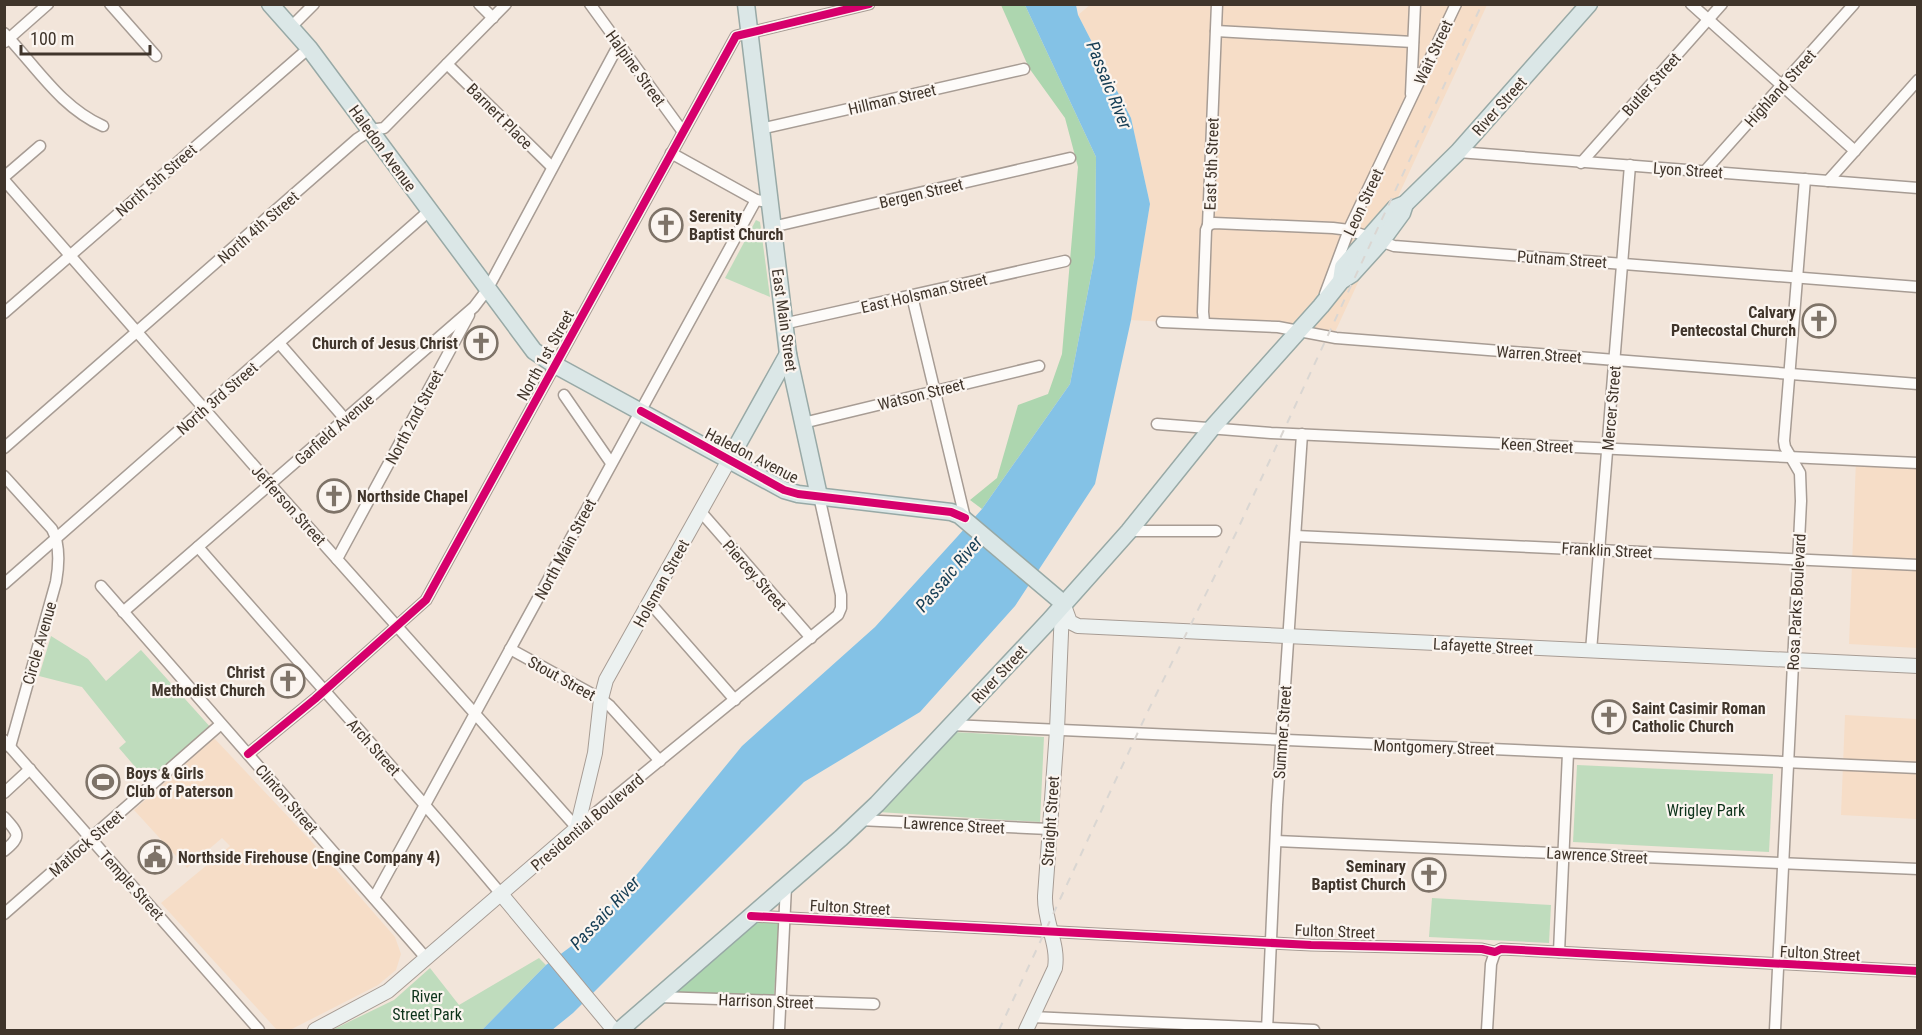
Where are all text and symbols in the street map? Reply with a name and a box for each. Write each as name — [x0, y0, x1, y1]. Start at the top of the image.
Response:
street label: Wait Street — [1410, 17, 1457, 88]
scale bar — [21, 18, 150, 56]
street label: Halpine Street — [602, 27, 670, 110]
text: 100 m — [30, 28, 74, 49]
water label: Passaic River — [1082, 38, 1137, 132]
street label: Highland Street — [1741, 46, 1820, 131]
street label: Butler Street — [1618, 49, 1685, 120]
street label: River Street — [1468, 73, 1531, 140]
street label: Barnert Place — [463, 79, 537, 153]
street label: Hillman Street — [846, 80, 938, 119]
street label: Haledon Avenue — [345, 101, 420, 195]
street label: East 5th Street — [1200, 117, 1223, 211]
street label: North 5th Street — [112, 140, 201, 221]
street label: Lyon Street — [1652, 159, 1724, 182]
street label: Leon Street — [1340, 165, 1387, 239]
street label: Bergen Street — [877, 175, 965, 212]
street label: North 4th Street — [214, 187, 303, 268]
church icon: Serenity Baptist Church — [648, 207, 684, 243]
place label: Serenity Baptist Church — [689, 207, 784, 244]
street label: Putnam Street — [1516, 247, 1608, 272]
street label: East Main Street — [768, 267, 801, 373]
street label: East Holsman Street — [859, 270, 989, 317]
place label: Calvary Pentecostal Church — [1671, 303, 1796, 340]
church icon: Calvary Pentecostal Church — [1801, 303, 1837, 339]
street label: North 1st Street — [513, 306, 578, 404]
church icon: Church of Jesus Christ — [463, 325, 499, 361]
place label: Church of Jesus Christ — [312, 334, 458, 353]
street label: Warren Street — [1496, 342, 1583, 367]
street label: North 3rd Street — [173, 358, 262, 439]
street label: Mercer Street — [1598, 364, 1625, 451]
street label: North 2nd Street — [382, 367, 447, 468]
street label: Watson Street — [876, 374, 967, 414]
street label: Garfield Avenue — [291, 390, 378, 469]
street label: Haledon Avenue — [702, 424, 802, 487]
street label: Keen Street — [1500, 434, 1574, 457]
street label: Jefferson Street — [248, 461, 330, 550]
church icon: Northside Chapel — [316, 478, 352, 514]
place label: Northside Chapel — [357, 487, 468, 506]
street label: North Main Street — [531, 495, 600, 603]
water label: Passaic River — [911, 531, 987, 616]
street label: Rosa Parks Boulevard — [1783, 533, 1810, 671]
street label: Holsman Street — [629, 536, 694, 631]
street label: Piercey Street — [719, 536, 791, 615]
street label: Franklin Street — [1561, 539, 1653, 562]
street label: Circle Avenue — [19, 599, 60, 687]
street label: Lafayette Street — [1433, 634, 1534, 659]
street label: River Street — [968, 641, 1031, 707]
street label: Stout Street — [525, 652, 599, 705]
place label: Christ Methodist Church — [151, 663, 265, 700]
church icon: Christ Methodist Church — [270, 663, 306, 699]
street label: Summer Street — [1270, 684, 1295, 779]
church icon: Saint Casimir Roman Catholic Church — [1591, 699, 1627, 735]
place label: Saint Casimir Roman Catholic Church — [1632, 699, 1766, 736]
street label: Arch Street — [343, 715, 404, 780]
street label: Montgomery Street — [1373, 736, 1495, 759]
street label: Clinton Street — [251, 761, 322, 838]
sports icon: Boys & Girls Club of Paterson — [85, 764, 121, 800]
place label: Boys & Girls Club of Paterson — [126, 764, 233, 801]
street label: Presidential Boulevard — [527, 770, 648, 875]
street label: Straight Street — [1038, 775, 1063, 867]
park label: Wrigley Park — [1667, 801, 1746, 820]
street label: Matlock Street — [45, 806, 127, 881]
street label: Lawrence Street — [903, 813, 1006, 838]
public building icon: Northside Firehouse (Engine Company 4) — [137, 839, 173, 875]
street label: Lawrence Street — [1546, 843, 1649, 868]
street label: Temple Street — [95, 847, 168, 924]
place label: Northside Firehouse (Engine Company 4) — [178, 848, 440, 867]
place label: Seminary Baptist Church — [1312, 857, 1406, 894]
church icon: Seminary Baptist Church — [1411, 857, 1447, 893]
water label: Passaic River — [565, 871, 644, 954]
street label: Fulton Street — [809, 896, 891, 919]
street label: Fulton Street — [1294, 921, 1376, 942]
street label: Fulton Street — [1779, 942, 1861, 965]
park label: River Street Park — [392, 987, 463, 1024]
street label: Harrison Street — [718, 990, 814, 1013]

